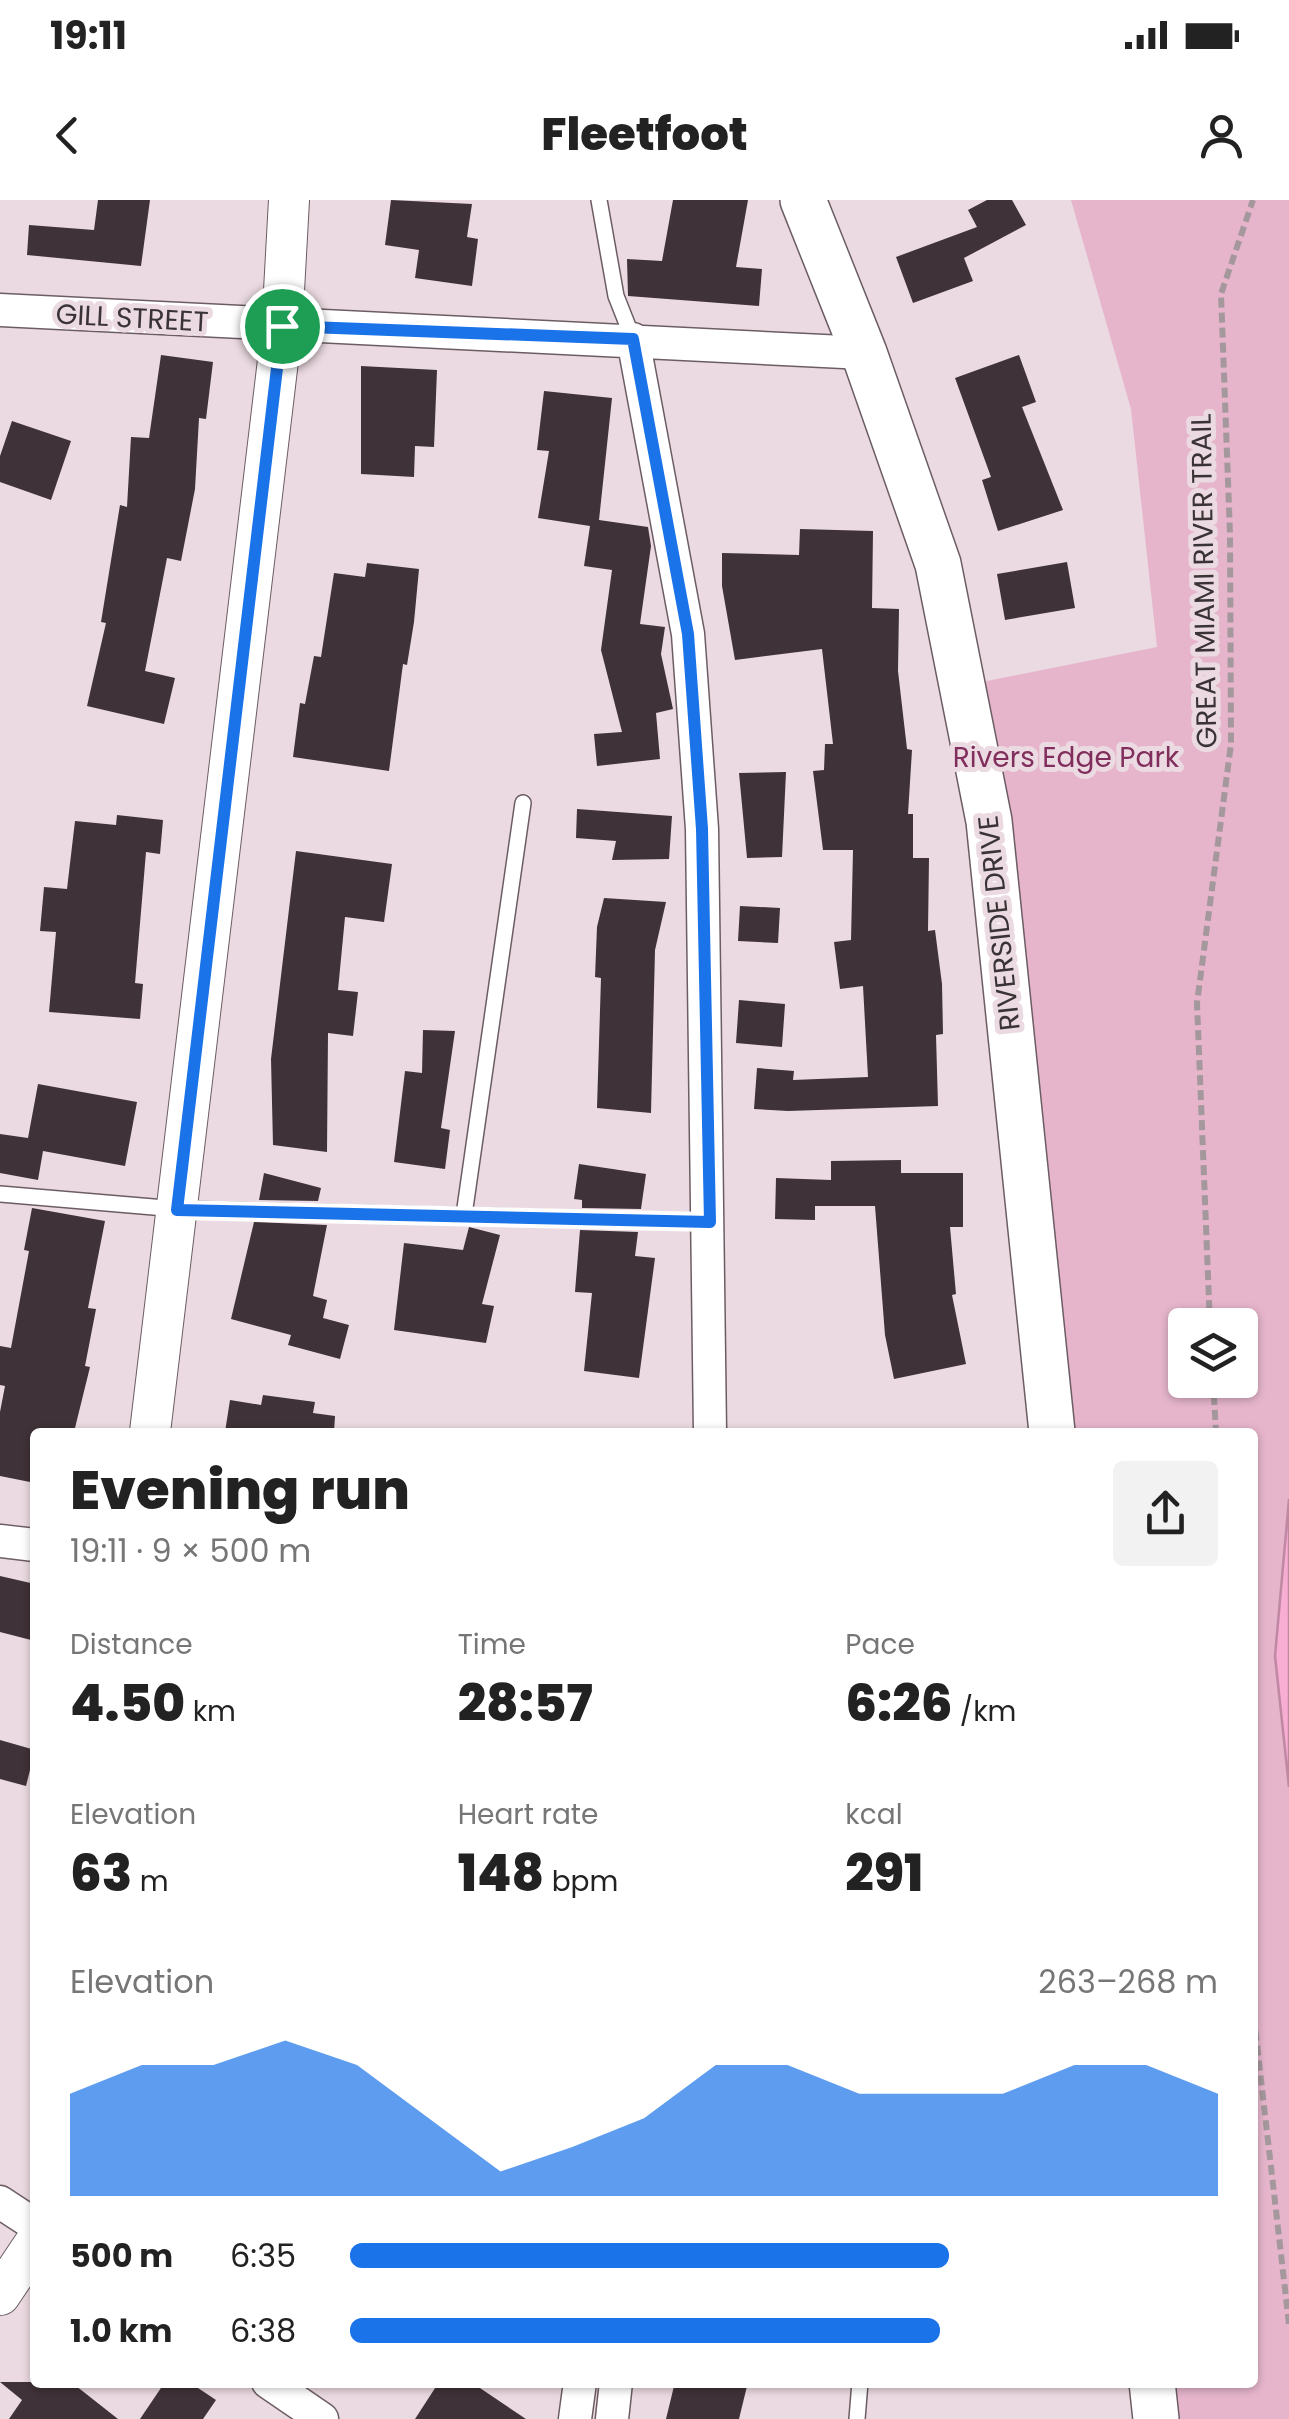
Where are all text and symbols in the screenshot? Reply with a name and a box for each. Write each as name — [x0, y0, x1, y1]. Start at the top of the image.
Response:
text: 19:11 — [50, 9, 127, 62]
text: Fleetfoot — [541, 103, 748, 166]
icon: back — [40, 108, 95, 163]
icon: person — [1194, 108, 1249, 163]
pin — [240, 284, 325, 369]
street label: GILL STREET — [55, 295, 209, 341]
icon: arrive — [255, 299, 310, 354]
street label: GREAT MIAMI RIVER TRAIL — [1182, 413, 1226, 749]
park label: Rivers Edge Park — [953, 738, 1180, 777]
street label: RIVERSIDE DRIVE — [968, 813, 1030, 1033]
map controls — [1168, 1308, 1258, 1398]
button: layers — [1168, 1308, 1258, 1398]
text: Evening run — [70, 1451, 410, 1528]
button: share — [1113, 1461, 1218, 1566]
text: 19:11 · 9 × 500 m — [70, 1528, 311, 1573]
text: Distance — [70, 1625, 193, 1664]
text: Time — [458, 1625, 526, 1664]
text: Pace — [845, 1625, 915, 1664]
text: 4.50 — [70, 1668, 185, 1739]
text: 28:57 — [458, 1668, 593, 1739]
text: 6:26 — [845, 1668, 952, 1739]
text: km — [185, 1692, 236, 1731]
text: /km — [952, 1692, 1016, 1731]
text: Elevation — [70, 1795, 196, 1834]
text: Heart rate — [458, 1795, 598, 1834]
text: kcal — [845, 1795, 903, 1834]
text: 63 — [70, 1838, 132, 1909]
text: 148 — [458, 1838, 544, 1909]
text: 291 — [845, 1838, 923, 1909]
text: m — [132, 1862, 169, 1901]
text: bpm — [544, 1862, 618, 1901]
text: Elevation — [70, 1959, 214, 2004]
text: 263–268 m — [1038, 1959, 1218, 2004]
text: 500 m — [70, 2233, 173, 2278]
text: 6:35 — [230, 2233, 296, 2278]
text: 1.0 km — [70, 2308, 172, 2353]
text: 6:38 — [230, 2308, 296, 2353]

